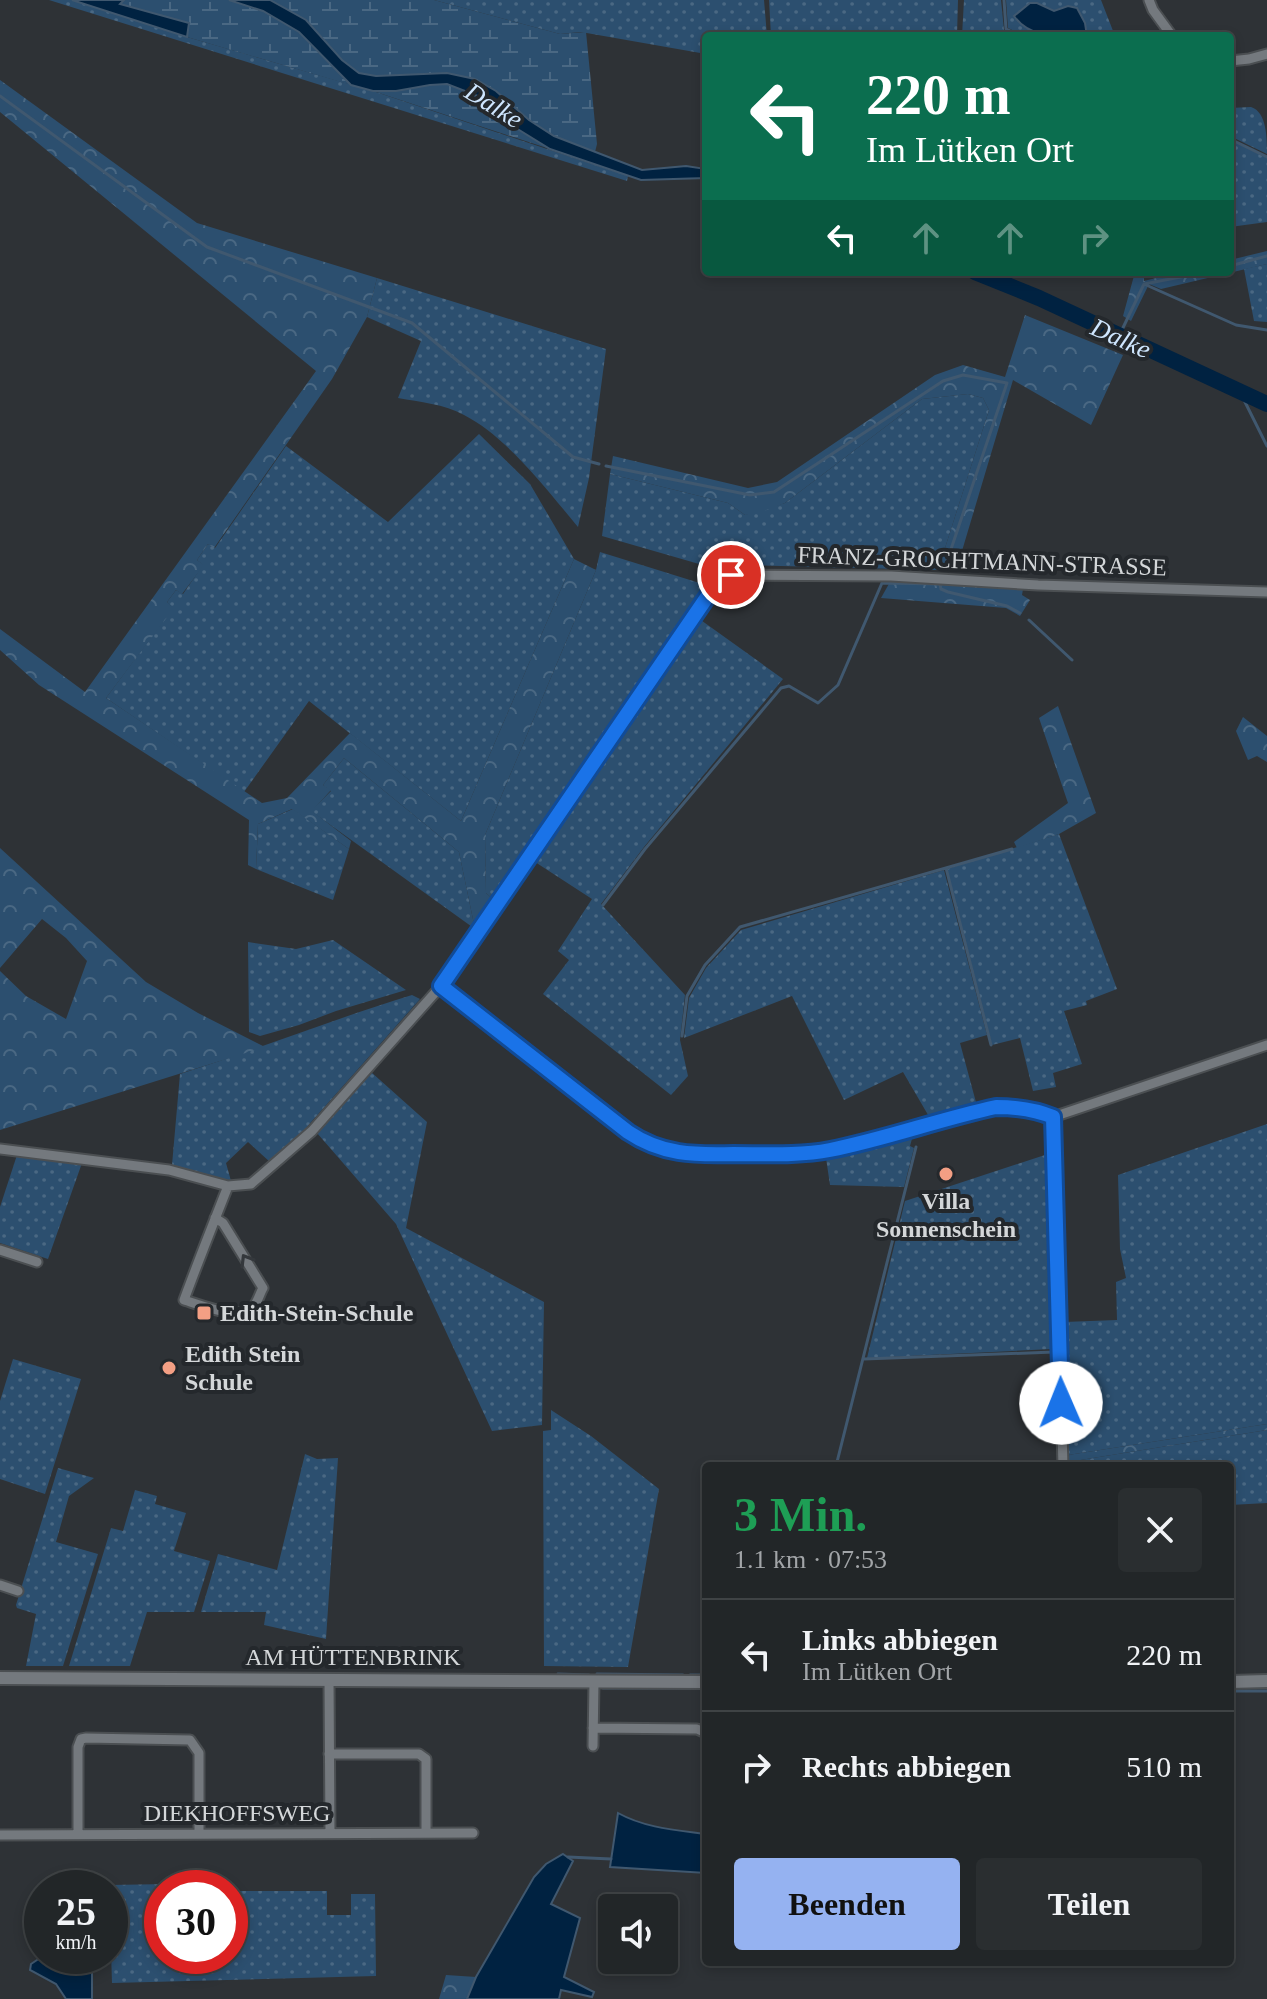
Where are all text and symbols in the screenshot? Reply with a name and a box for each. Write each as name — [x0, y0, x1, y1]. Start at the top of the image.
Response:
icon: left — [734, 64, 838, 168]
text: 220 m — [866, 64, 1011, 126]
water label: Dalke — [459, 76, 528, 134]
text: Im Lütken Ort — [866, 130, 1074, 170]
icon: left — [820, 216, 864, 260]
icon: ahead — [904, 216, 948, 260]
icon: ahead — [988, 216, 1032, 260]
icon: right — [1072, 216, 1116, 260]
water label: Dalke — [1086, 312, 1155, 364]
pin — [697, 541, 765, 609]
street label: FRANZ-GROCHTMANN-STRASSE — [797, 542, 1167, 580]
icon: arrive — [709, 553, 753, 597]
marker: Villa Sonnenschein — [937, 1165, 955, 1183]
place label: Villa Sonnenschein — [876, 1188, 1016, 1242]
one-way arrow — [240, 1254, 255, 1269]
place label: Edith-Stein-Schule — [220, 1300, 414, 1326]
marker: Edith-Stein-Schule — [195, 1304, 213, 1322]
place label: Edith Stein Schule — [185, 1341, 300, 1395]
marker: Edith Stein Schule — [160, 1359, 178, 1377]
position arrow — [1019, 1361, 1103, 1445]
text: 3 Min. — [734, 1488, 867, 1541]
button: close — [1118, 1488, 1202, 1572]
text: 1.1 km · 07:53 — [734, 1545, 887, 1574]
text: Links abbiegen — [802, 1623, 998, 1656]
icon: left — [734, 1633, 778, 1677]
text: 220 m — [1126, 1638, 1202, 1671]
street label: AM HÜTTENBRINK — [245, 1644, 461, 1670]
text: Im Lütken Ort — [802, 1657, 952, 1686]
icon: right — [734, 1745, 778, 1789]
text: Rechts abbiegen — [802, 1750, 1011, 1783]
text: 510 m — [1126, 1750, 1202, 1783]
street label: DIEKHOFFSWEG — [144, 1800, 330, 1826]
button: Beenden — [734, 1858, 960, 1950]
button: Teilen — [976, 1858, 1202, 1950]
speed limit sign: 30 — [144, 1870, 248, 1974]
text: 25 — [56, 1889, 96, 1934]
map controls — [598, 1894, 678, 1974]
button: sound — [598, 1894, 678, 1974]
text: km/h — [55, 1931, 97, 1953]

